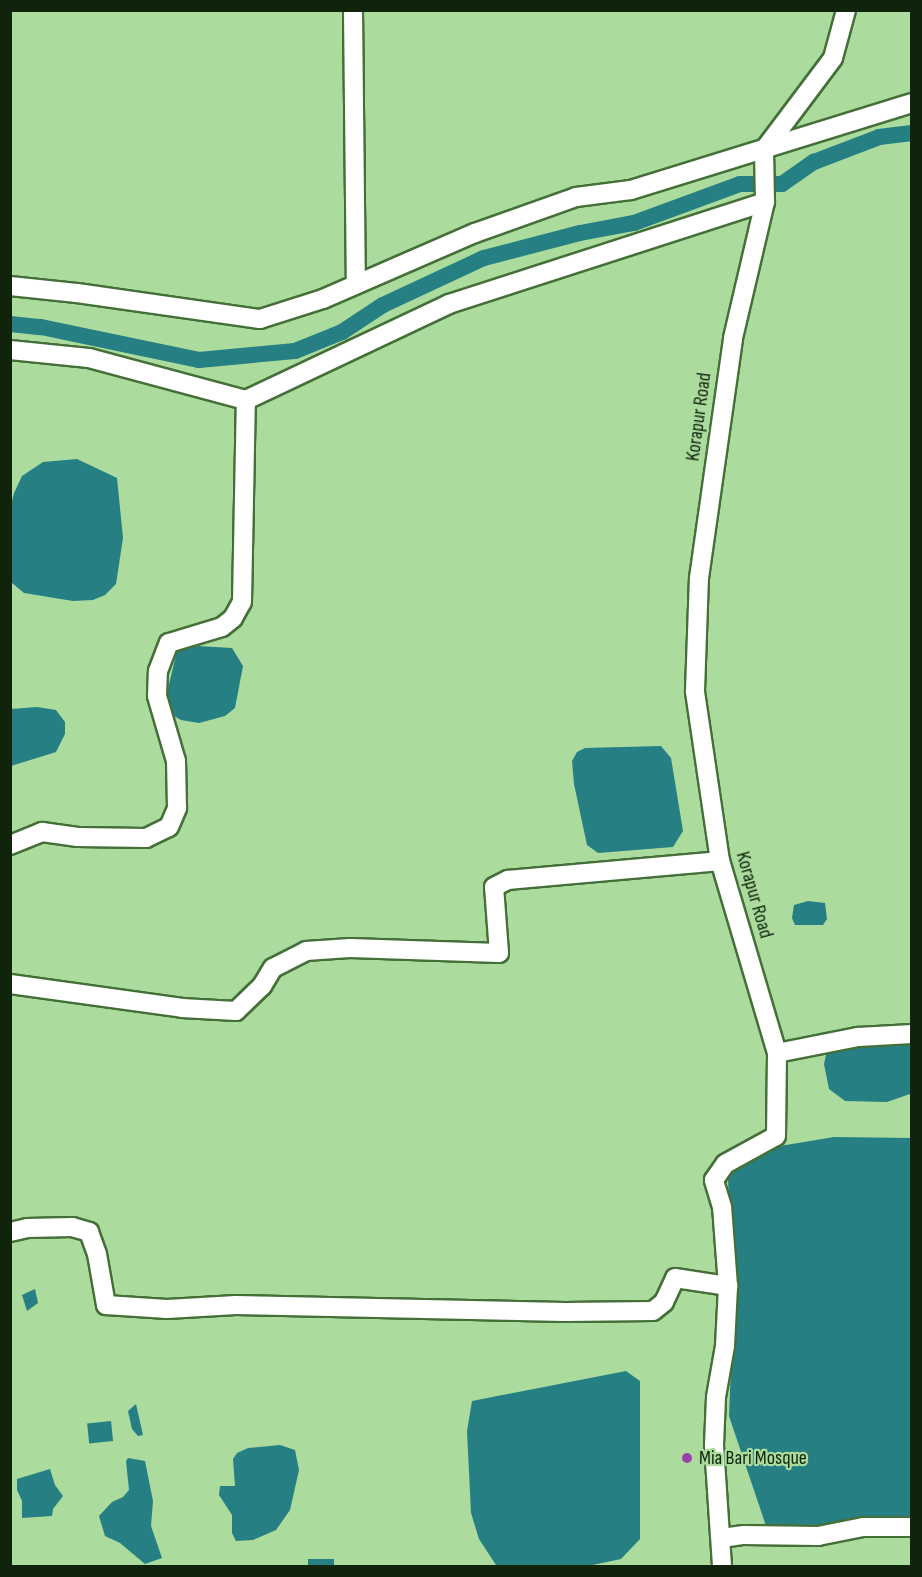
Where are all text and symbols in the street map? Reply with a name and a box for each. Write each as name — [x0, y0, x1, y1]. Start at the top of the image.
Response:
street label: Korapur Road — [681, 371, 717, 463]
street label: Korapur Road — [730, 849, 778, 941]
place label: Mia Bari Mosque — [699, 1446, 807, 1470]
marker: Mia Bari Mosque — [680, 1451, 694, 1465]

